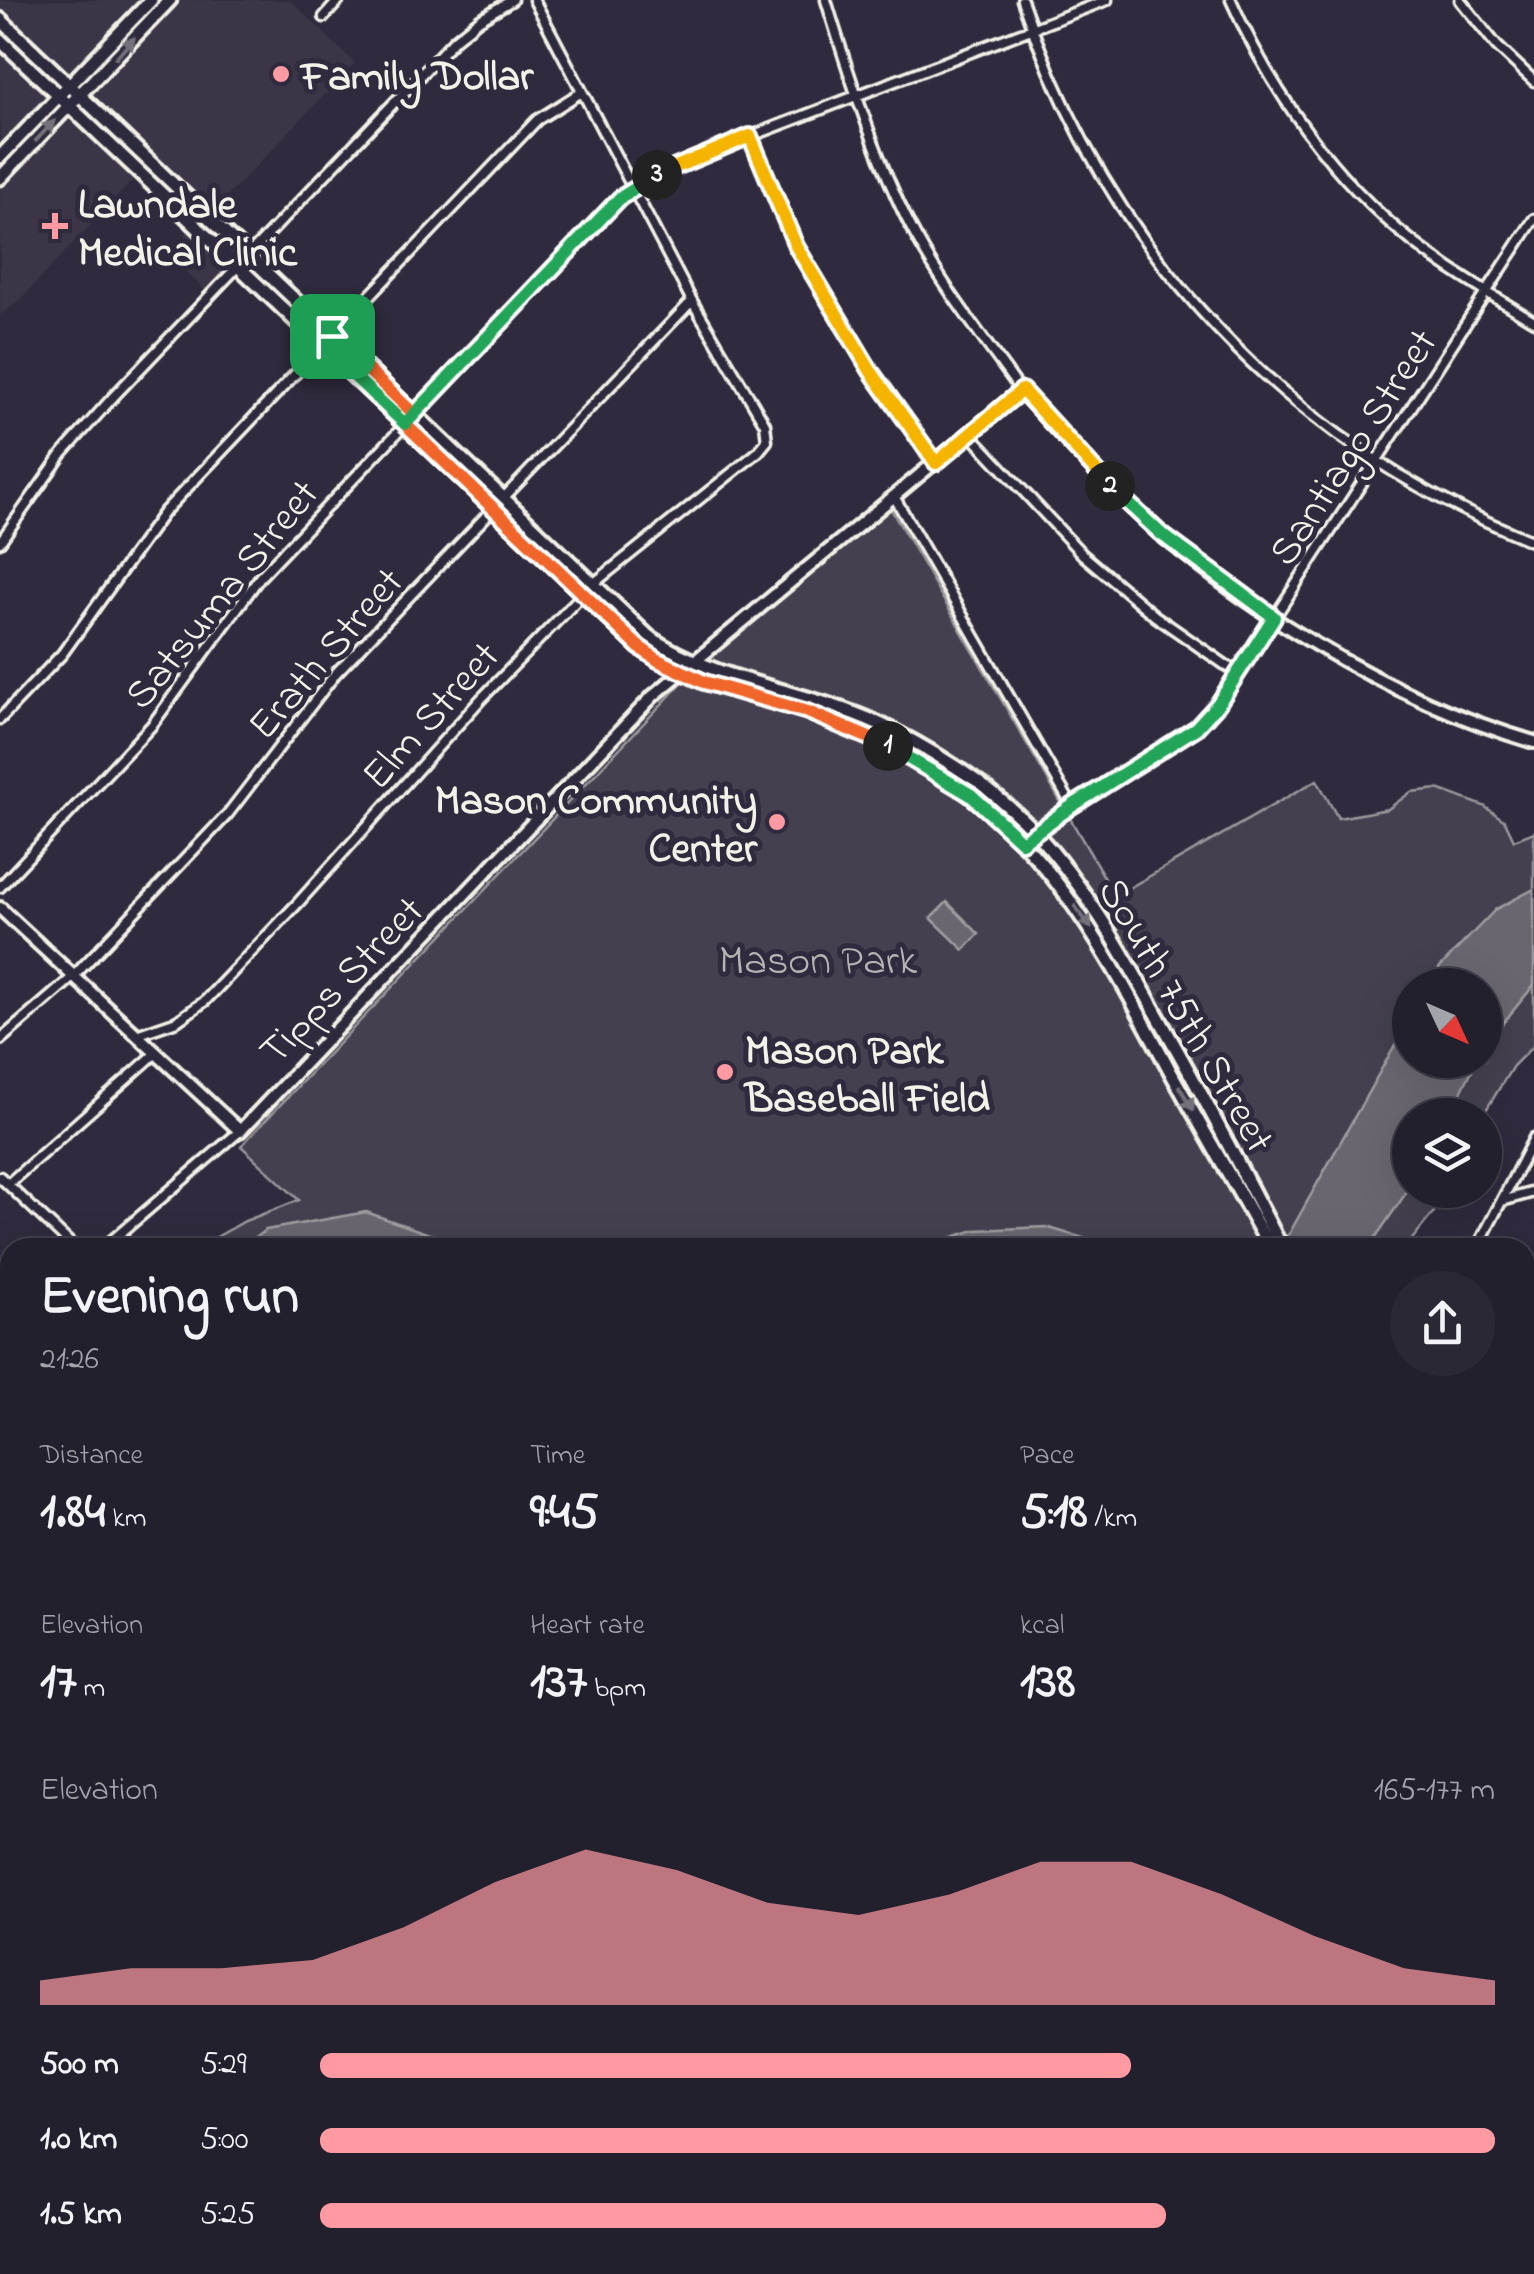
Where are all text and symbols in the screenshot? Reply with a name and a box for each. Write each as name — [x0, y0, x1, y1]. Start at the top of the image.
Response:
one-way arrow — [112, 36, 136, 60]
place label: Family Dollar — [299, 48, 534, 109]
marker: Family Dollar — [270, 63, 292, 85]
one-way arrow — [33, 119, 56, 143]
pin: 3 — [632, 150, 682, 200]
text: 3 — [651, 154, 663, 195]
place label: Lawndale Medical Clinic — [78, 176, 298, 285]
marker: Lawndale Medical Clinic — [42, 213, 68, 239]
pin — [290, 294, 375, 379]
icon: arrive — [305, 309, 360, 364]
street label: Santiago Street — [1255, 318, 1454, 579]
pin: 2 — [1085, 461, 1135, 511]
text: 2 — [1103, 465, 1117, 506]
street label: Satsuma Street — [111, 468, 336, 724]
street label: Erath Street — [235, 555, 420, 755]
street label: Elm Street — [349, 629, 516, 805]
pin: 1 — [863, 721, 913, 771]
text: 1 — [884, 725, 892, 766]
place label: Mason Community Center — [435, 772, 758, 881]
marker: Mason Community Center — [766, 811, 788, 833]
street label: South 75th Street — [1080, 867, 1288, 1165]
street label: Tipps Street — [247, 884, 440, 1081]
one-way arrow — [1073, 904, 1092, 930]
park label: Mason Park — [719, 932, 918, 993]
north arrow — [1392, 968, 1502, 1078]
map controls — [1392, 968, 1502, 1208]
place label: Mason Park Baseball Field — [743, 1022, 990, 1131]
marker: Mason Park Baseball Field — [714, 1061, 736, 1083]
one-way arrow — [1177, 1084, 1195, 1112]
button: layers — [1392, 1098, 1502, 1208]
text: Evening run — [40, 1259, 299, 1339]
button: share — [1390, 1271, 1495, 1376]
text: 21:26 — [40, 1337, 99, 1384]
text: Distance — [40, 1436, 143, 1477]
text: Time — [530, 1436, 585, 1477]
text: Pace — [1020, 1436, 1075, 1477]
text: 1.84 — [40, 1477, 105, 1550]
text: 9:45 — [530, 1477, 599, 1550]
text: 5:18 — [1020, 1477, 1088, 1550]
text: km — [105, 1499, 146, 1540]
text: /km — [1088, 1499, 1137, 1540]
text: Elevation — [40, 1606, 143, 1647]
text: Heart rate — [530, 1606, 645, 1647]
text: kcal — [1020, 1606, 1065, 1647]
text: 17 — [40, 1647, 77, 1720]
text: 137 — [530, 1647, 587, 1720]
text: 138 — [1020, 1647, 1075, 1720]
text: m — [77, 1669, 105, 1710]
text: bpm — [587, 1669, 646, 1710]
text: Elevation — [40, 1768, 158, 1815]
text: 165–177 m — [1374, 1768, 1495, 1815]
text: 500 m — [40, 2042, 119, 2089]
text: 5:29 — [200, 2042, 247, 2089]
text: 1.0 km — [40, 2117, 117, 2164]
text: 5:00 — [200, 2117, 249, 2164]
text: 1.5 km — [40, 2192, 122, 2239]
text: 5:25 — [200, 2192, 255, 2239]

